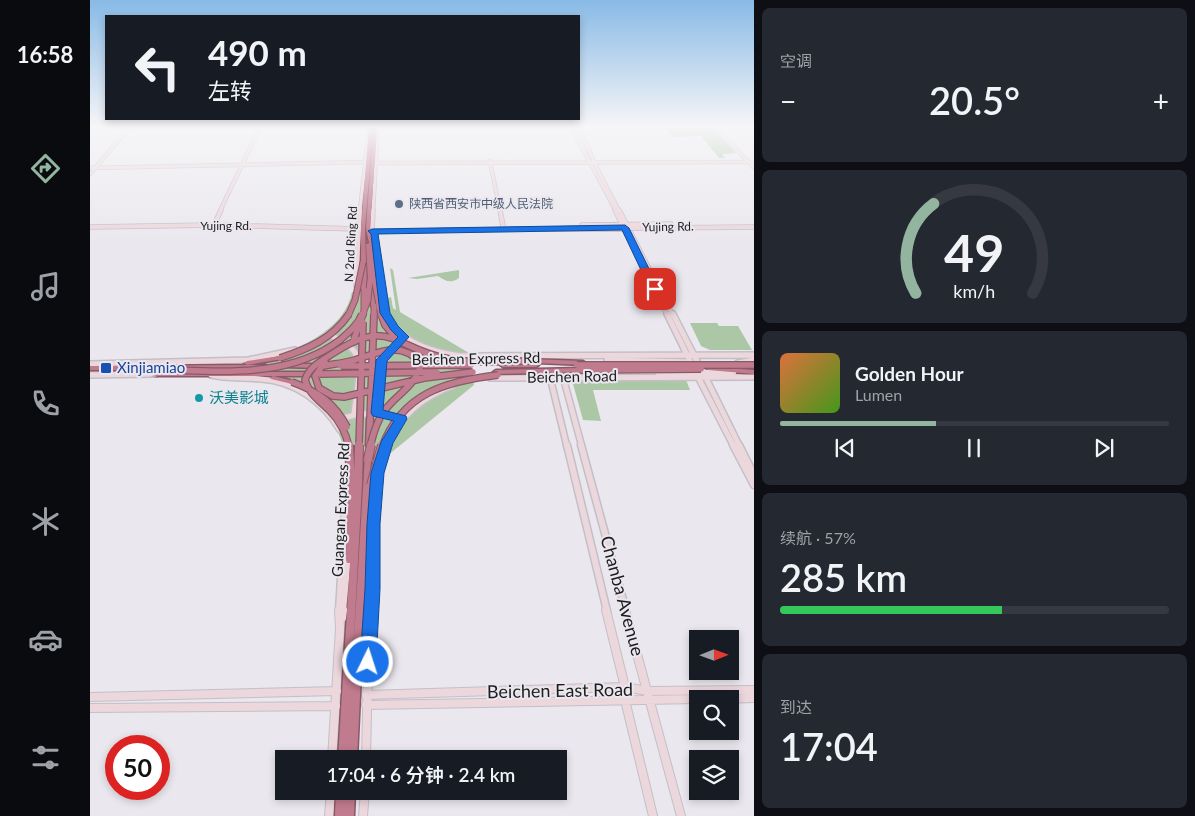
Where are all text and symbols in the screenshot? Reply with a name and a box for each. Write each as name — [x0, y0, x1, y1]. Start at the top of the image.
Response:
text: 490 m — [208, 31, 307, 73]
icon: left — [125, 35, 190, 100]
text: 16:58 — [17, 41, 73, 68]
text: 空调 — [780, 51, 812, 70]
text: 左转 — [208, 77, 252, 104]
text: 20.5° — [929, 77, 1020, 123]
text: − — [780, 84, 796, 118]
text: + — [1153, 84, 1169, 118]
icon: directions — [28, 151, 63, 186]
place label: 陕西省西安市中级人民法院 — [409, 196, 553, 211]
marker: 陕西省西安市中级人民法院 — [393, 198, 405, 210]
street label: N 2nd Ring Rd — [341, 206, 360, 282]
street label: Yujing Rd. — [200, 218, 252, 233]
street label: Yujing Rd. — [642, 219, 694, 234]
text: 49 — [944, 221, 1005, 283]
pin — [634, 268, 676, 310]
icon: music — [28, 269, 63, 304]
icon: arrive — [641, 275, 669, 303]
text: km/h — [954, 280, 995, 302]
street label: Beichen Express Rd — [412, 348, 540, 368]
place label: Xinjiamiao — [117, 358, 185, 376]
marker: Xinjiamiao — [99, 361, 113, 375]
text: Golden Hour — [855, 362, 964, 385]
street label: Beichen Road — [527, 366, 617, 386]
text: Lumen — [855, 385, 902, 404]
icon: phone — [28, 386, 63, 421]
place label: 沃美影城 — [209, 388, 269, 406]
marker: 沃美影城 — [193, 392, 205, 404]
icon: previous — [831, 434, 859, 462]
icon: pause — [960, 434, 988, 462]
icon: next — [1090, 434, 1118, 462]
street label: Guangan Express Rd — [327, 442, 353, 577]
icon: climate — [28, 504, 63, 539]
text: 续航 · 57% — [780, 528, 856, 547]
street label: Chanba Avenue — [596, 533, 650, 658]
text: 285 km — [780, 554, 907, 600]
icon: car — [28, 622, 63, 657]
north arrow — [689, 630, 739, 680]
map controls — [689, 630, 739, 800]
position arrow — [341, 635, 393, 687]
street label: Beichen East Road — [487, 678, 633, 702]
button: search — [689, 690, 739, 740]
text: 到达 — [780, 697, 812, 716]
text: 17:04 — [780, 723, 878, 769]
speed limit sign: 50 — [105, 735, 170, 800]
icon: filters — [28, 740, 63, 775]
button: layers — [689, 750, 739, 800]
text: 17:04 · 6 分钟 · 2.4 km — [327, 763, 515, 786]

